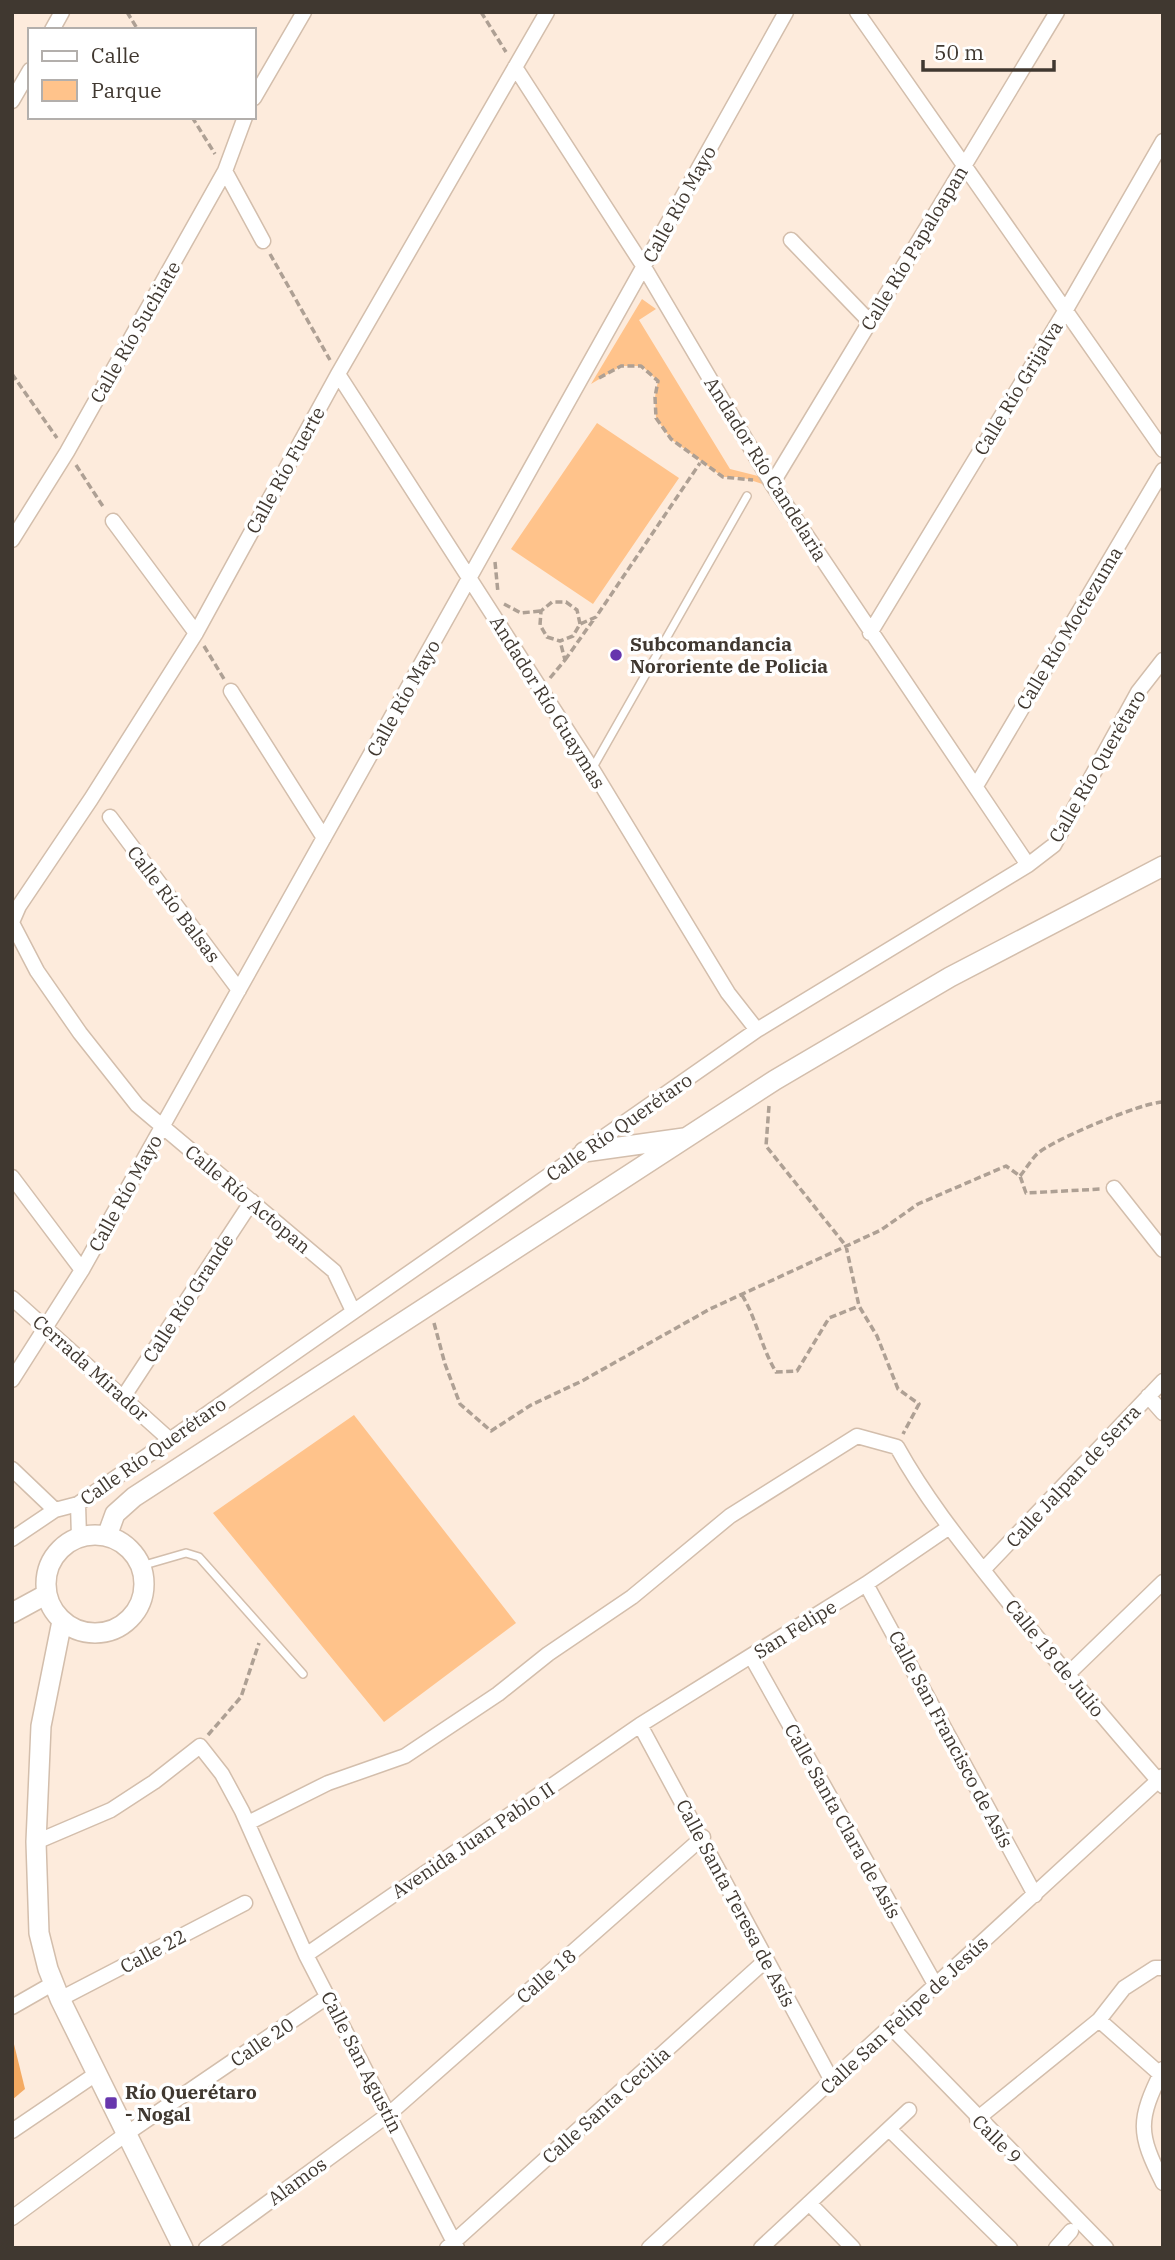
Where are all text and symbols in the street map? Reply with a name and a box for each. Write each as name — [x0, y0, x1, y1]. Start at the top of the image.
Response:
legend — [28, 28, 256, 119]
scale bar — [923, 28, 1054, 72]
text: 50 m — [934, 38, 984, 66]
text: Calle — [91, 41, 140, 69]
text: Parque — [91, 76, 161, 104]
street label: Calle Río Mayo — [637, 141, 721, 267]
street label: Calle Río Papaloapan — [855, 161, 973, 335]
street label: Calle Río Suchiate — [85, 257, 185, 407]
street label: Calle Río Grijalva — [968, 316, 1068, 460]
street label: Andador Río Candelaria — [699, 372, 833, 566]
street label: Calle Río Fuerte — [240, 402, 330, 538]
street label: Calle Río Moctezuma — [1011, 542, 1127, 714]
street label: Andador Río Guaymas — [485, 611, 611, 793]
place label: Subcomandancia Nororiente de Policia — [630, 632, 828, 678]
street label: Calle Río Mayo — [361, 635, 445, 761]
marker: Subcomandancia Nororiente de Policia — [608, 647, 624, 663]
street label: Calle Río Querétaro — [1043, 685, 1151, 847]
street label: Calle Río Balsas — [122, 841, 226, 967]
street label: Calle Río Querétaro — [541, 1068, 697, 1186]
street label: Calle Río Mayo — [83, 1130, 167, 1256]
street label: Calle Río Actopan — [180, 1139, 316, 1259]
street label: Calle Río Grande — [137, 1229, 239, 1367]
street label: Cerrada Mirador — [28, 1310, 154, 1427]
street label: Calle Río Querétaro — [75, 1392, 231, 1510]
street label: Calle Jalpan de Serra — [1001, 1400, 1145, 1552]
street label: San Felipe — [749, 1594, 841, 1664]
street label: Calle 18 de Julio — [1000, 1594, 1110, 1722]
street label: Calle San Francisco de Asís — [883, 1626, 1019, 1852]
street label: Calle Santa Clara de Asís — [779, 1719, 907, 1923]
street label: Avenida Juan Pablo II — [387, 1776, 559, 1904]
street label: Calle Santa Teresa de Asís — [671, 1795, 801, 2011]
street label: Calle 22 — [116, 1924, 190, 1978]
street label: Calle San Felipe de Jesús — [815, 1931, 993, 2099]
street label: Calle 18 — [511, 1944, 581, 2008]
street label: Calle San Agustín — [316, 1987, 408, 2137]
street label: Calle 20 — [226, 2012, 298, 2072]
street label: Calle Santa Cecilia — [537, 2041, 675, 2169]
place label: Río Querétaro - Nogal — [125, 2080, 257, 2126]
marker: Río Querétaro - Nogal — [103, 2095, 119, 2111]
street label: Calle 9 — [967, 2109, 1027, 2169]
street label: Alamos — [263, 2152, 331, 2210]

